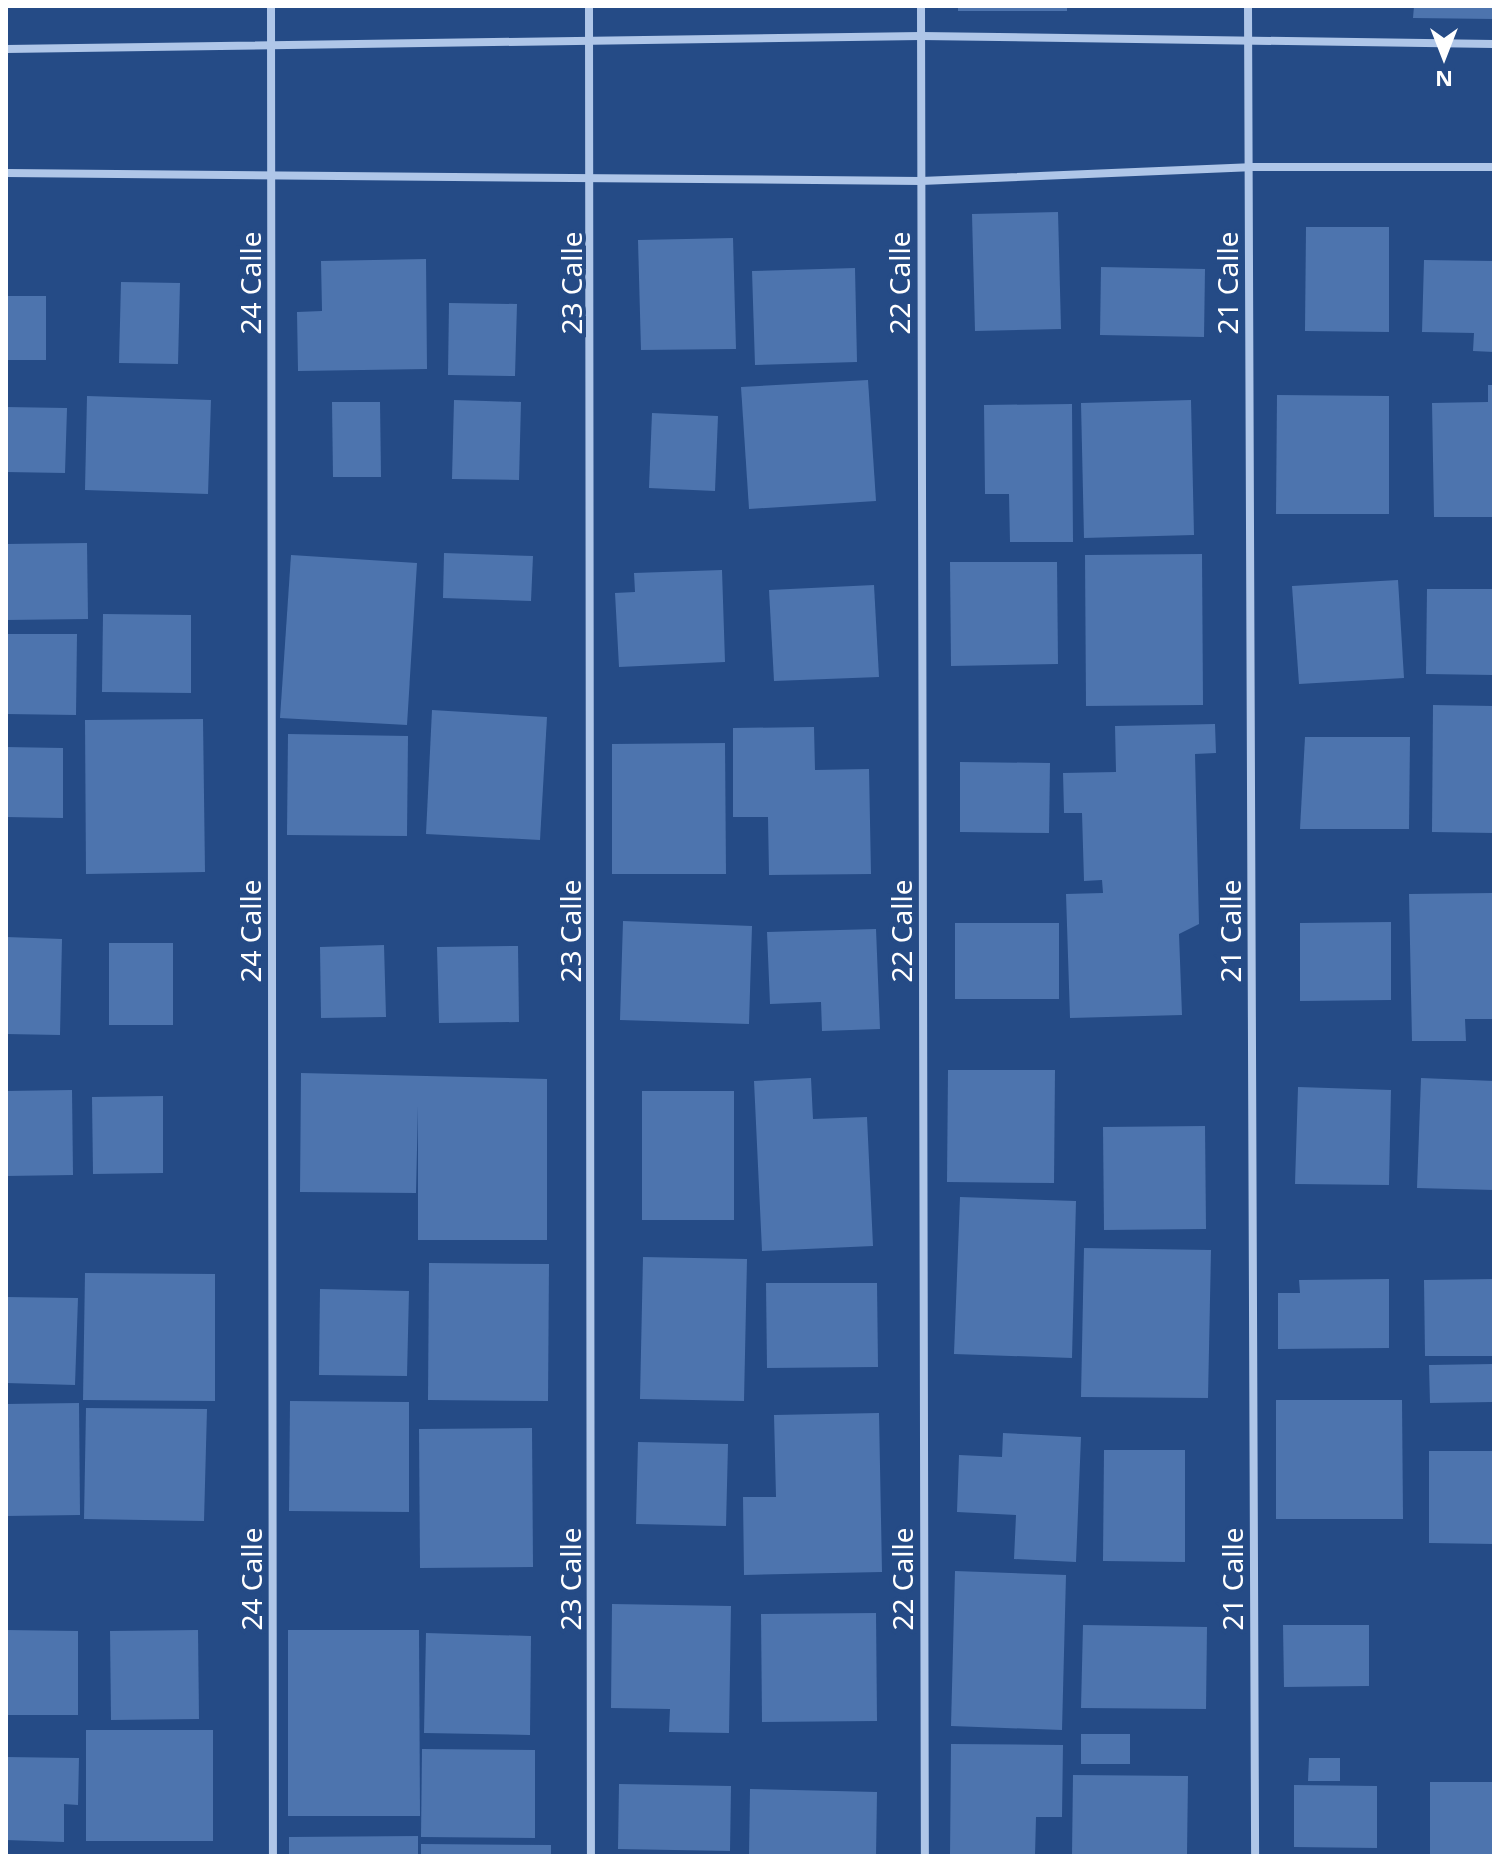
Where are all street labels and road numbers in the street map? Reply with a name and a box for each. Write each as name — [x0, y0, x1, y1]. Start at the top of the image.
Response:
street label: 24 Calle — [233, 232, 267, 334]
street label: 23 Calle — [554, 232, 588, 334]
street label: 22 Calle — [882, 232, 916, 334]
street label: 21 Calle — [1210, 232, 1244, 334]
street label: 24 Calle — [233, 880, 267, 982]
street label: 23 Calle — [553, 880, 587, 982]
street label: 22 Calle — [884, 880, 918, 982]
street label: 21 Calle — [1213, 880, 1247, 982]
street label: 24 Calle — [234, 1528, 268, 1630]
street label: 23 Calle — [553, 1528, 587, 1630]
street label: 22 Calle — [885, 1528, 919, 1630]
street label: 21 Calle — [1215, 1528, 1249, 1630]

